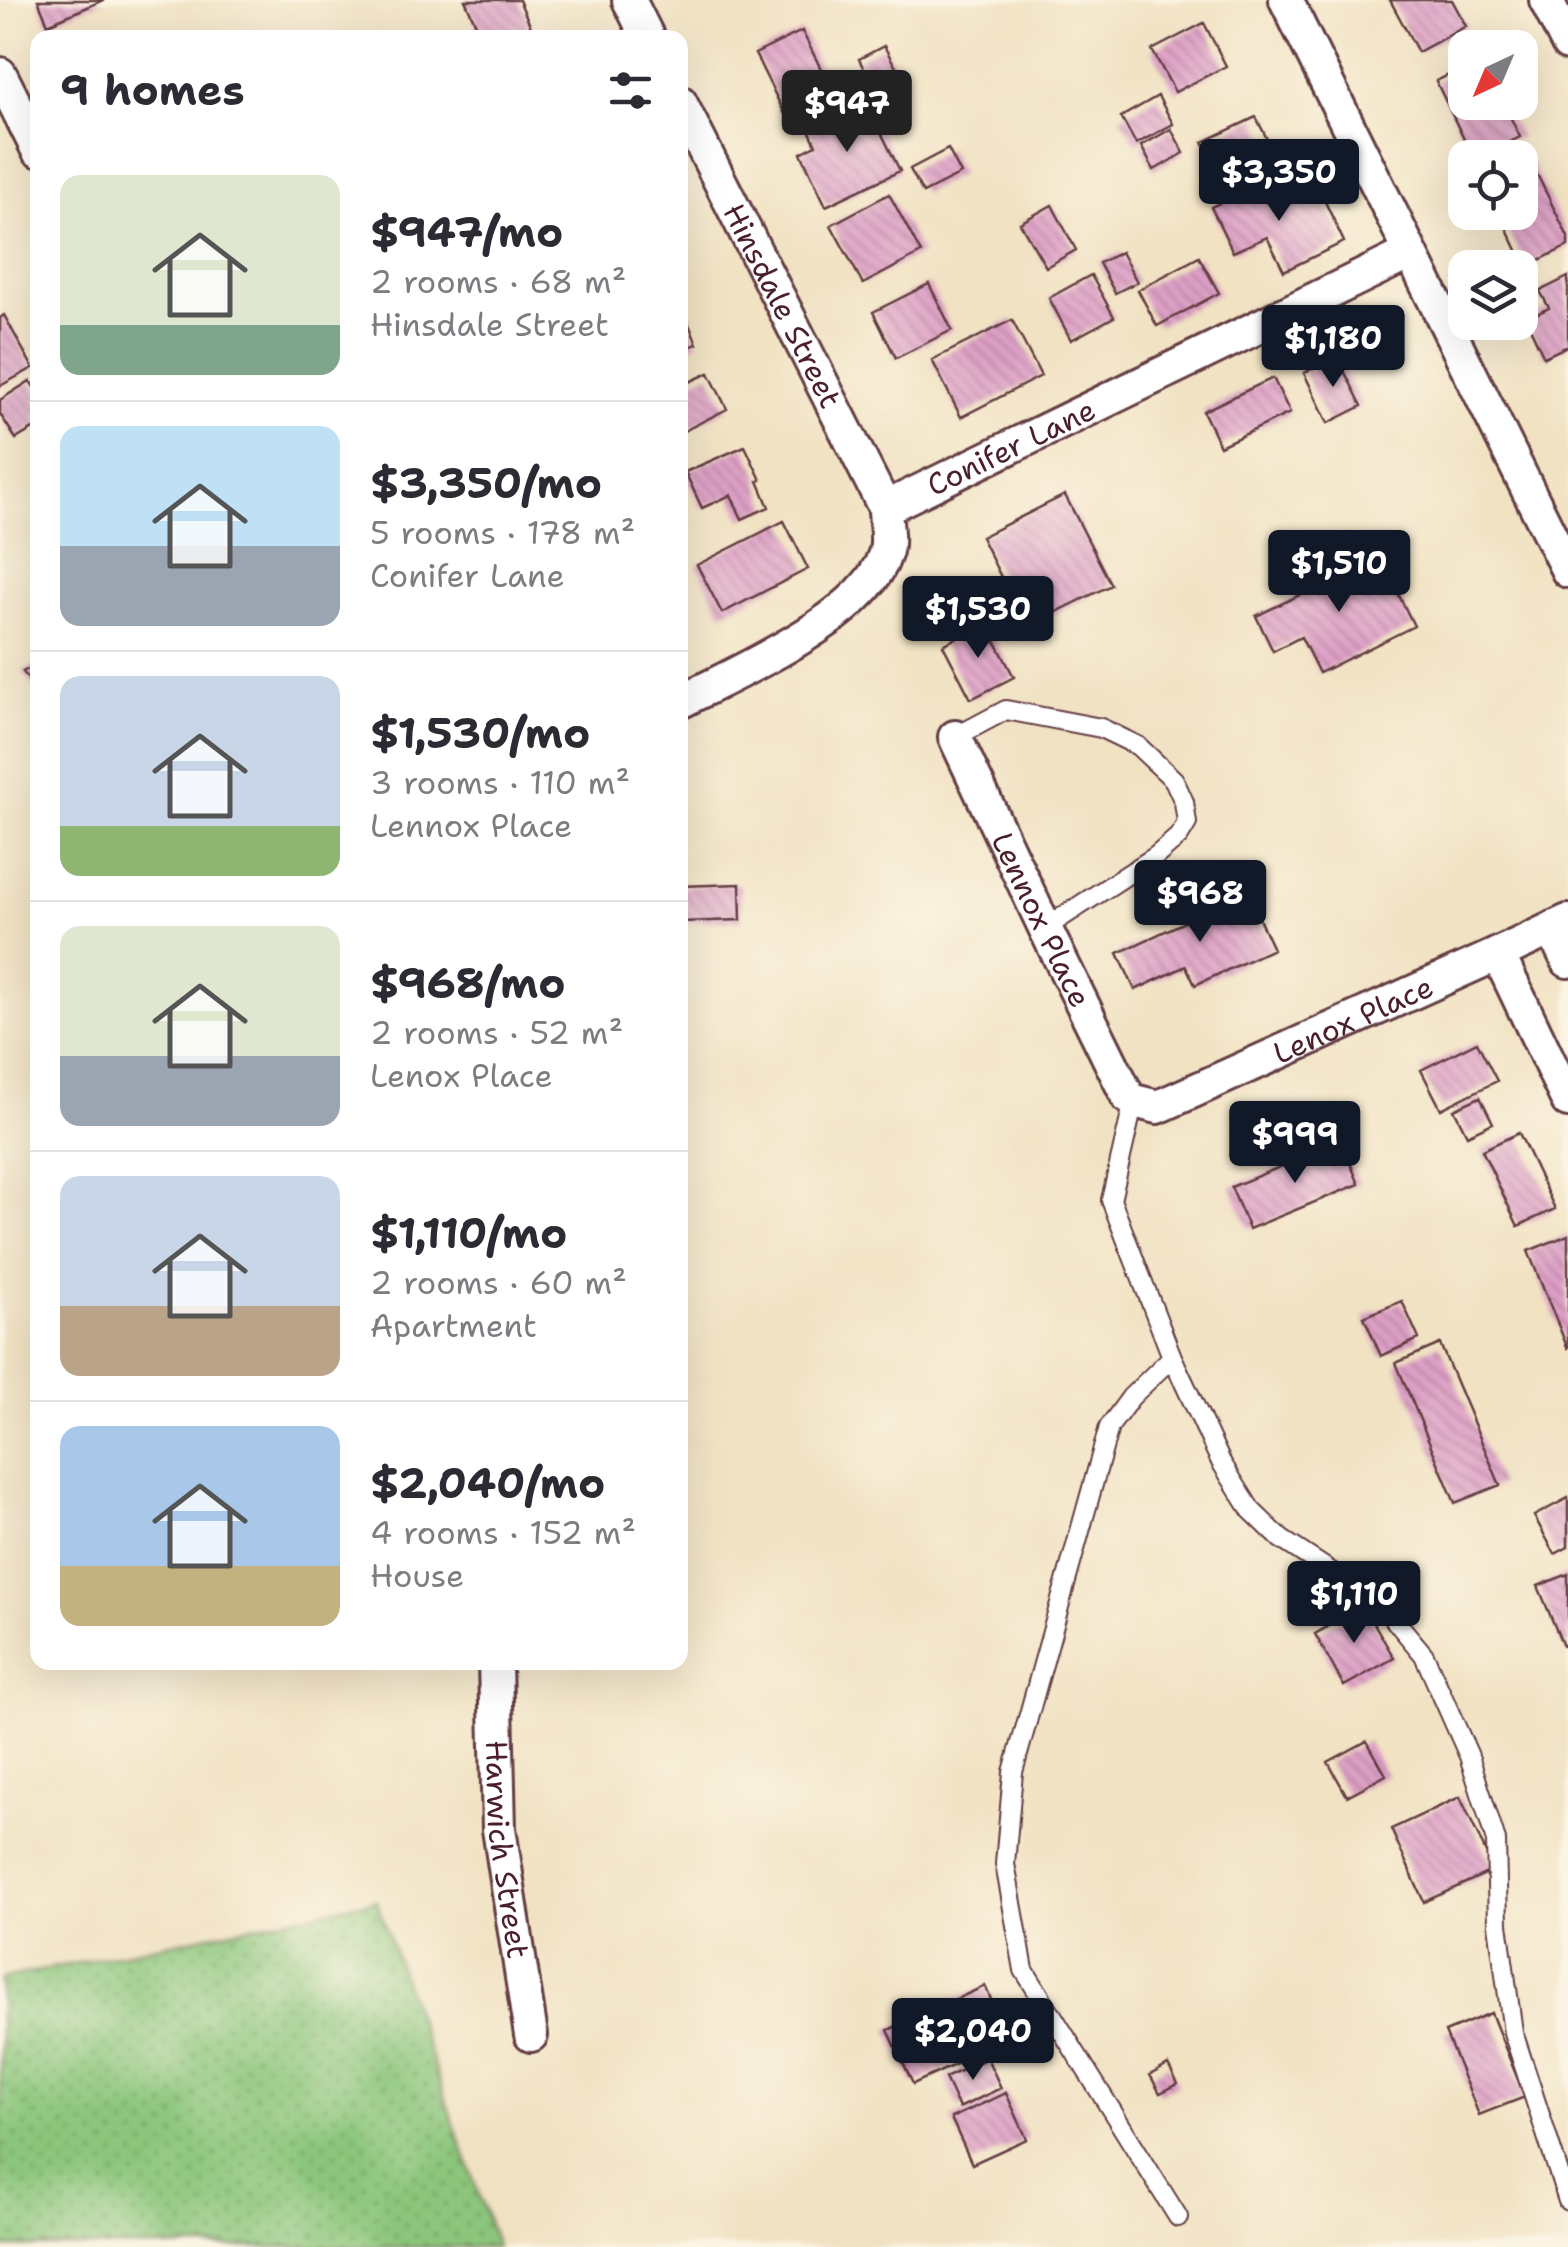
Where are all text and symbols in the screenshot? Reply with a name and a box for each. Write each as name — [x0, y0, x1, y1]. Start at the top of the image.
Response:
north arrow — [1448, 30, 1538, 120]
map controls — [1448, 30, 1538, 340]
text: 9 homes — [60, 62, 245, 118]
icon: filters — [603, 63, 658, 118]
pin: $947 — [788, 70, 906, 155]
text: $947 — [804, 81, 890, 124]
pin: $3,350 — [1198, 139, 1360, 224]
button: locate — [1448, 140, 1538, 230]
text: $3,350 — [1221, 150, 1337, 193]
street label: Hinsdale Street — [714, 196, 852, 415]
text: $947/mo — [370, 204, 563, 260]
icon: home — [140, 215, 260, 335]
button: layers — [1448, 250, 1538, 340]
text: 2 rooms · 68 m² — [370, 260, 626, 303]
text: Hinsdale Street — [370, 303, 609, 346]
pin: $1,180 — [1252, 305, 1414, 390]
text: $1,180 — [1284, 316, 1382, 359]
street label: Conifer Lane — [920, 388, 1102, 505]
text: $3,350/mo — [370, 455, 602, 511]
icon: home — [140, 466, 260, 586]
text: 5 rooms · 178 m² — [370, 511, 635, 554]
pin: $1,510 — [1258, 530, 1420, 615]
text: $1,510 — [1290, 541, 1388, 584]
text: Conifer Lane — [370, 554, 565, 597]
pin: $1,530 — [897, 576, 1059, 661]
text: $1,530 — [925, 587, 1031, 630]
text: $1,530/mo — [370, 705, 590, 761]
icon: home — [140, 716, 260, 836]
text: 3 rooms · 110 m² — [370, 761, 630, 804]
text: Lennox Place — [370, 804, 572, 847]
street label: Lennox Place — [982, 825, 1101, 1014]
pin: $968 — [1141, 860, 1259, 945]
text: $968 — [1156, 871, 1244, 914]
text: $968/mo — [370, 955, 566, 1011]
icon: home — [140, 966, 260, 1086]
street label: Lenox Place — [1266, 966, 1439, 1073]
text: 2 rooms · 52 m² — [370, 1011, 623, 1054]
text: Lenox Place — [370, 1054, 553, 1097]
pin: $999 — [1236, 1101, 1354, 1186]
text: $999 — [1251, 1112, 1339, 1155]
text: $1,110/mo — [370, 1205, 567, 1261]
icon: home — [140, 1216, 260, 1336]
text: 2 rooms · 60 m² — [370, 1261, 627, 1304]
text: Apartment — [370, 1304, 537, 1347]
text: $2,040/mo — [370, 1455, 605, 1511]
icon: home — [140, 1466, 260, 1586]
text: 4 rooms · 152 m² — [370, 1511, 636, 1554]
text: House — [370, 1554, 464, 1597]
pin: $1,110 — [1273, 1561, 1435, 1646]
text: $1,110 — [1309, 1572, 1399, 1615]
street label: Harwich Street — [476, 1740, 539, 1961]
pin: $2,040 — [892, 1998, 1054, 2083]
text: $2,040 — [914, 2009, 1032, 2052]

